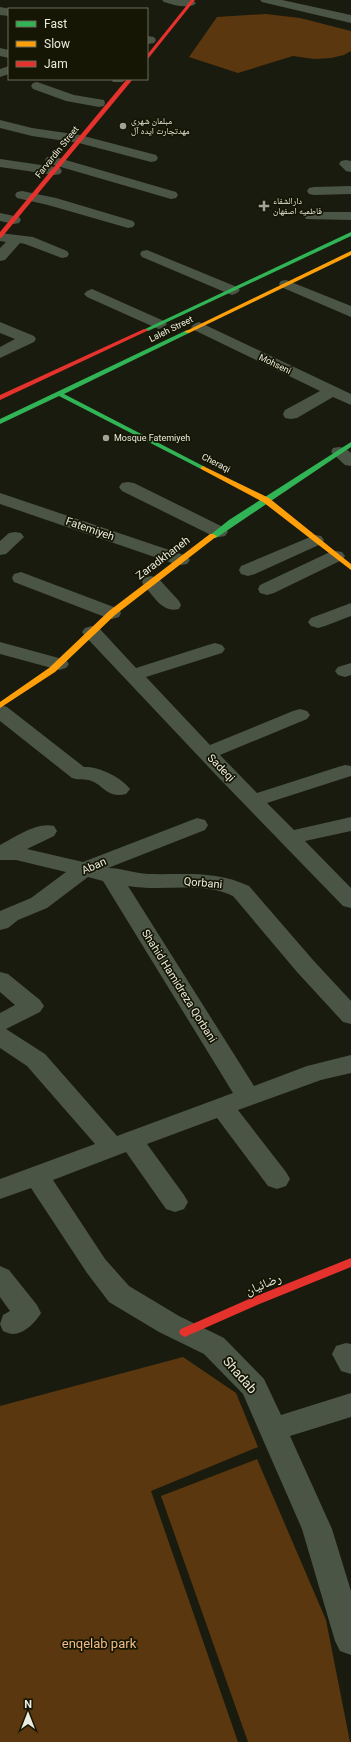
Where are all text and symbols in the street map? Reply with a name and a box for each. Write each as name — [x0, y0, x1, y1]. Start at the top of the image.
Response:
legend — [8, 8, 148, 80]
text: Fast — [44, 17, 67, 31]
text: Slow — [44, 37, 70, 51]
text: Jam — [44, 57, 68, 71]
place label: مبلمان شهری مهدتجارت ایده آل — [131, 116, 190, 136]
marker: مبلمان شهری مهدتجارت ایده آل — [118, 121, 128, 131]
street label: Farvardin Street — [33, 124, 81, 180]
place label: دارالشفاء فاطمیه اصفهان — [273, 196, 322, 216]
marker: دارالشفاء فاطمیه اصفهان — [258, 200, 270, 212]
street label: Laleh Street — [147, 314, 195, 344]
street label: Mohseni — [257, 352, 293, 376]
marker: Mosque Fatemiyeh — [101, 433, 111, 443]
place label: Mosque Fatemiyeh — [114, 433, 190, 443]
street label: Cheraqi — [200, 452, 232, 474]
street label: Fatemiyeh — [64, 515, 116, 543]
street label: Zaradkhaneh — [134, 534, 192, 582]
street label: Sadeqi — [205, 751, 237, 785]
street label: Aban — [80, 855, 108, 877]
street label: Qorbani — [183, 875, 223, 891]
street label: Shahid Hamidreza Qorbani — [139, 927, 219, 1045]
street label: رضائیان — [243, 1270, 284, 1299]
street label: Shadab — [220, 1354, 260, 1396]
park label: enqelab park — [62, 1636, 137, 1651]
north arrow — [8, 1694, 48, 1734]
text: N — [24, 1698, 32, 1711]

